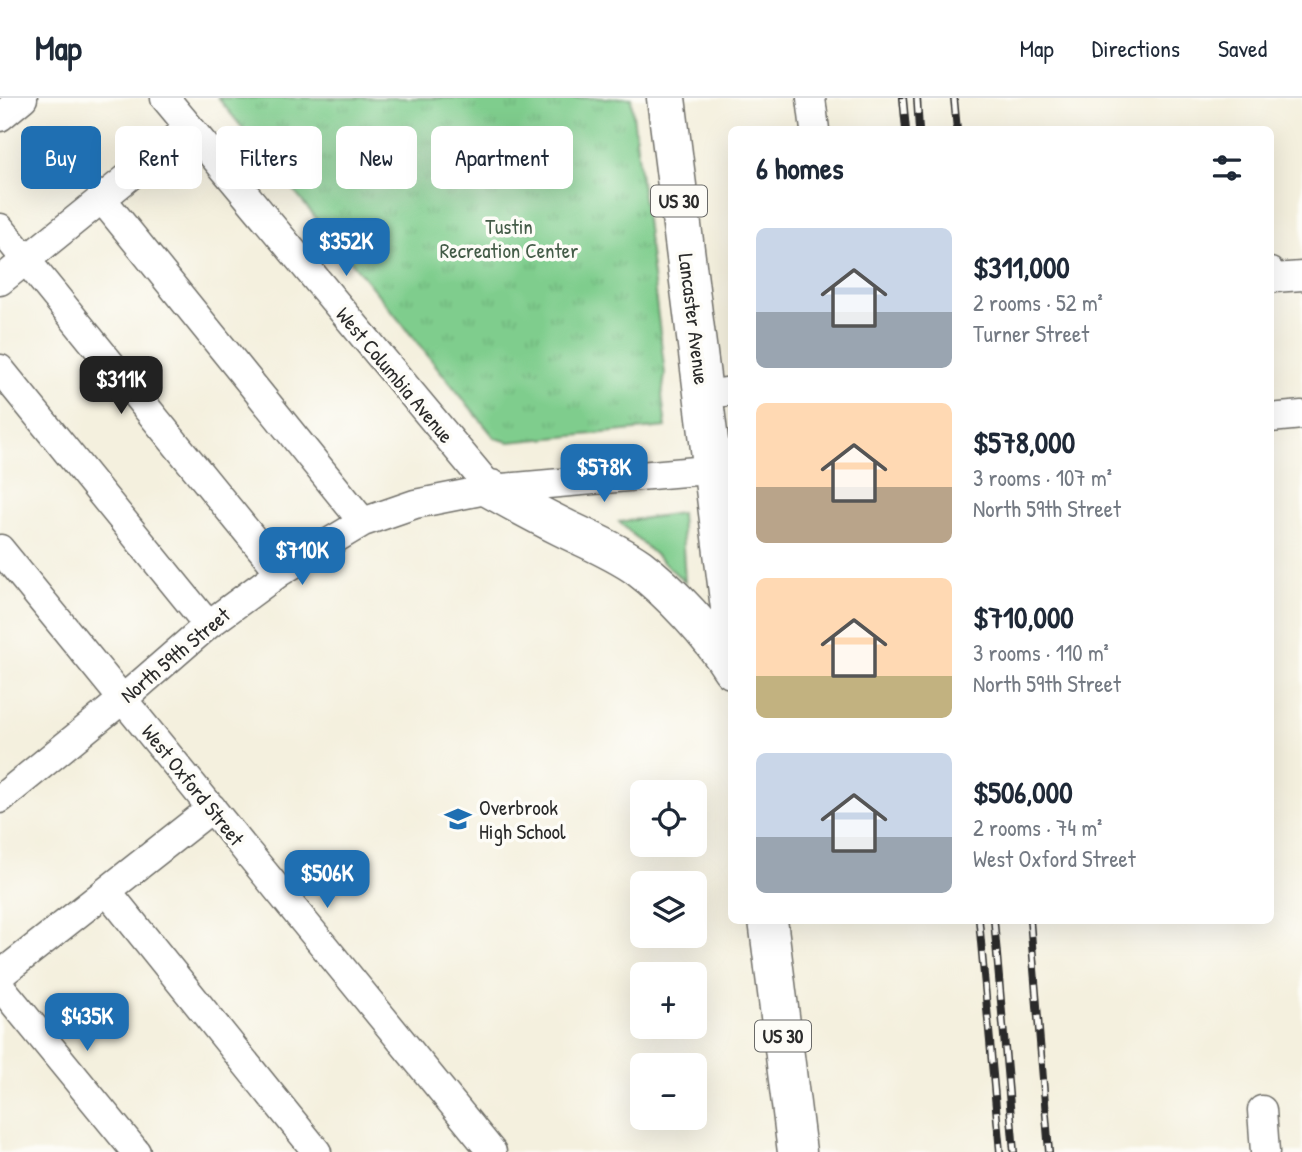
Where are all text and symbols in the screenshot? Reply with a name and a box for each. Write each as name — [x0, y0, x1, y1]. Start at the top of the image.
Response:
text: Map — [35, 26, 82, 70]
text: Map — [1020, 32, 1054, 64]
text: Directions — [1092, 32, 1180, 64]
text: Saved — [1218, 32, 1267, 64]
chip: Buy — [21, 126, 101, 189]
chip: Rent — [115, 126, 202, 189]
chip: Filters — [216, 126, 322, 189]
chip: New — [336, 126, 417, 189]
chip: Apartment — [431, 126, 573, 189]
text: 6 homes — [756, 148, 843, 188]
icon: filters — [1208, 149, 1246, 187]
road number: US 30 — [651, 186, 707, 216]
park label: Tustin Recreation Center — [440, 212, 578, 265]
pin: $352K — [297, 218, 395, 278]
text: $352K — [319, 225, 373, 256]
text: $311,000 — [973, 247, 1070, 287]
street label: Lancaster Avenue — [672, 252, 716, 386]
icon: home — [812, 256, 896, 340]
text: 2 rooms · 52 m² — [973, 287, 1103, 318]
street label: West Columbia Avenue — [329, 301, 461, 449]
text: Turner Street — [973, 318, 1089, 349]
pin: $311K — [72, 356, 170, 416]
text: $311K — [96, 363, 146, 394]
text: $578,000 — [973, 422, 1075, 462]
icon: home — [812, 431, 896, 515]
pin: $578K — [555, 444, 653, 504]
text: $578K — [577, 451, 631, 482]
text: 3 rooms · 107 m² — [973, 462, 1112, 493]
text: North 59th Street — [973, 493, 1121, 524]
pin: $710K — [253, 528, 351, 587]
text: $710K — [275, 534, 329, 565]
text: $710,000 — [973, 597, 1074, 637]
street label: North 59th Street — [114, 600, 237, 709]
icon: home — [812, 606, 896, 690]
text: 3 rooms · 110 m² — [973, 637, 1109, 668]
text: North 59th Street — [973, 668, 1121, 699]
street label: West Oxford Street — [135, 718, 251, 852]
text: $506,000 — [973, 772, 1073, 812]
map controls — [630, 780, 707, 1130]
button: locate — [630, 780, 707, 857]
icon: home — [812, 781, 896, 865]
place label: Overbrook High School — [479, 793, 566, 846]
school or university icon: Overbrook High School — [443, 804, 473, 834]
text: 2 rooms · 74 m² — [973, 812, 1102, 843]
text: West Oxford Street — [973, 843, 1136, 874]
pin: $506K — [278, 850, 376, 910]
text: $506K — [301, 857, 353, 888]
button: layers — [630, 871, 707, 948]
button: + — [630, 962, 707, 1039]
pin: $435K — [38, 993, 136, 1053]
text: $435K — [61, 1000, 113, 1031]
road number: US 30 — [755, 1020, 811, 1052]
button: − — [630, 1053, 707, 1130]

